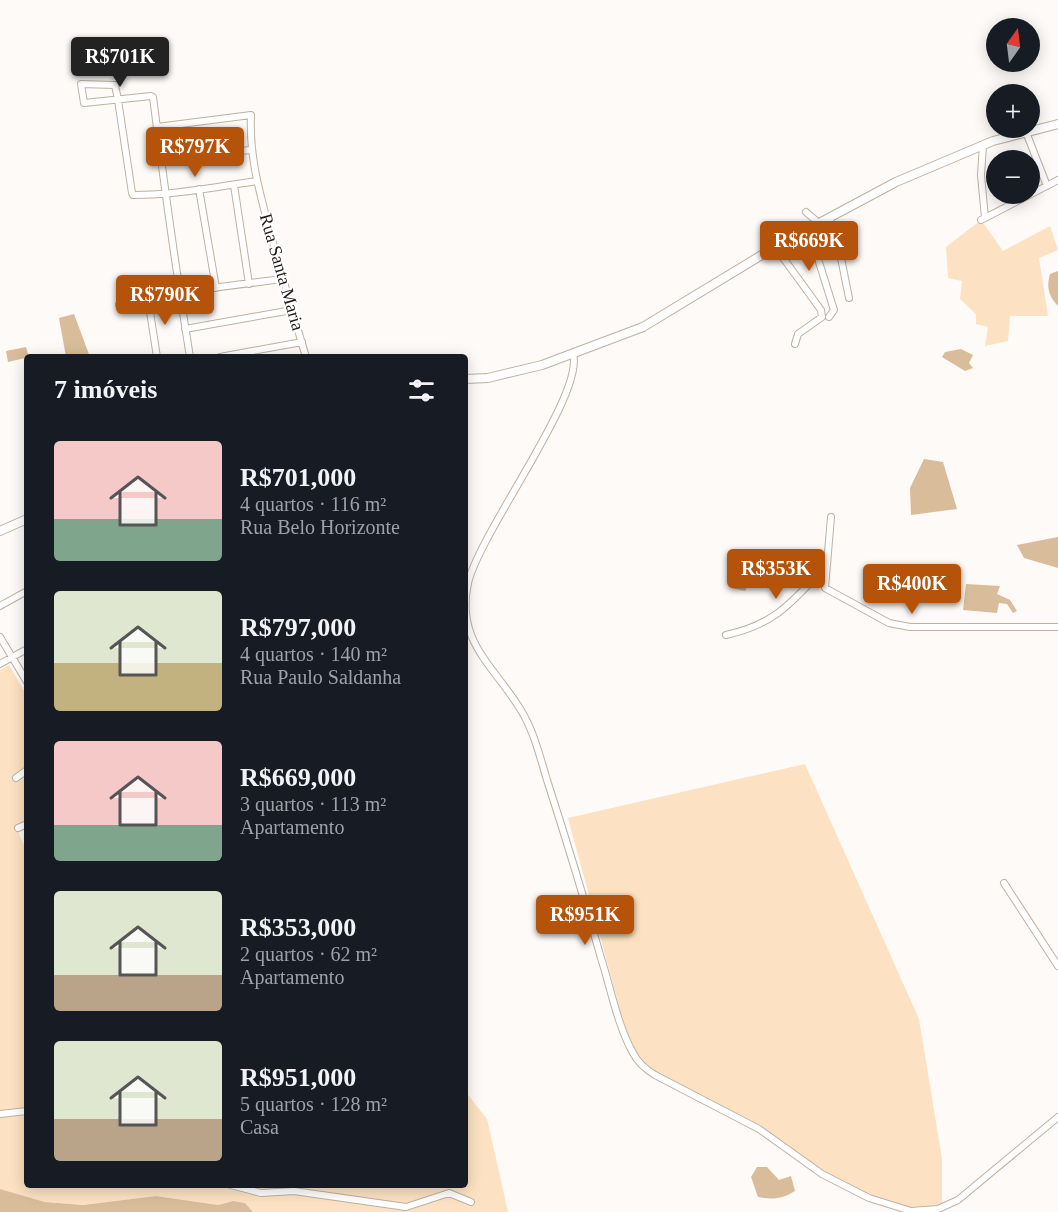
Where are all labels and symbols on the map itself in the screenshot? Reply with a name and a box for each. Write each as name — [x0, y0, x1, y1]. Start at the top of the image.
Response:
north arrow — [986, 18, 1040, 72]
pin: R$701K — [71, 37, 169, 88]
pin: R$797K — [146, 127, 244, 178]
street label: Rua Santa Maria — [256, 211, 308, 333]
pin: R$669K — [760, 221, 858, 272]
pin: R$790K — [116, 275, 214, 326]
pin: R$353K — [727, 549, 825, 600]
pin: R$400K — [863, 564, 961, 615]
pin: R$951K — [536, 895, 634, 946]

